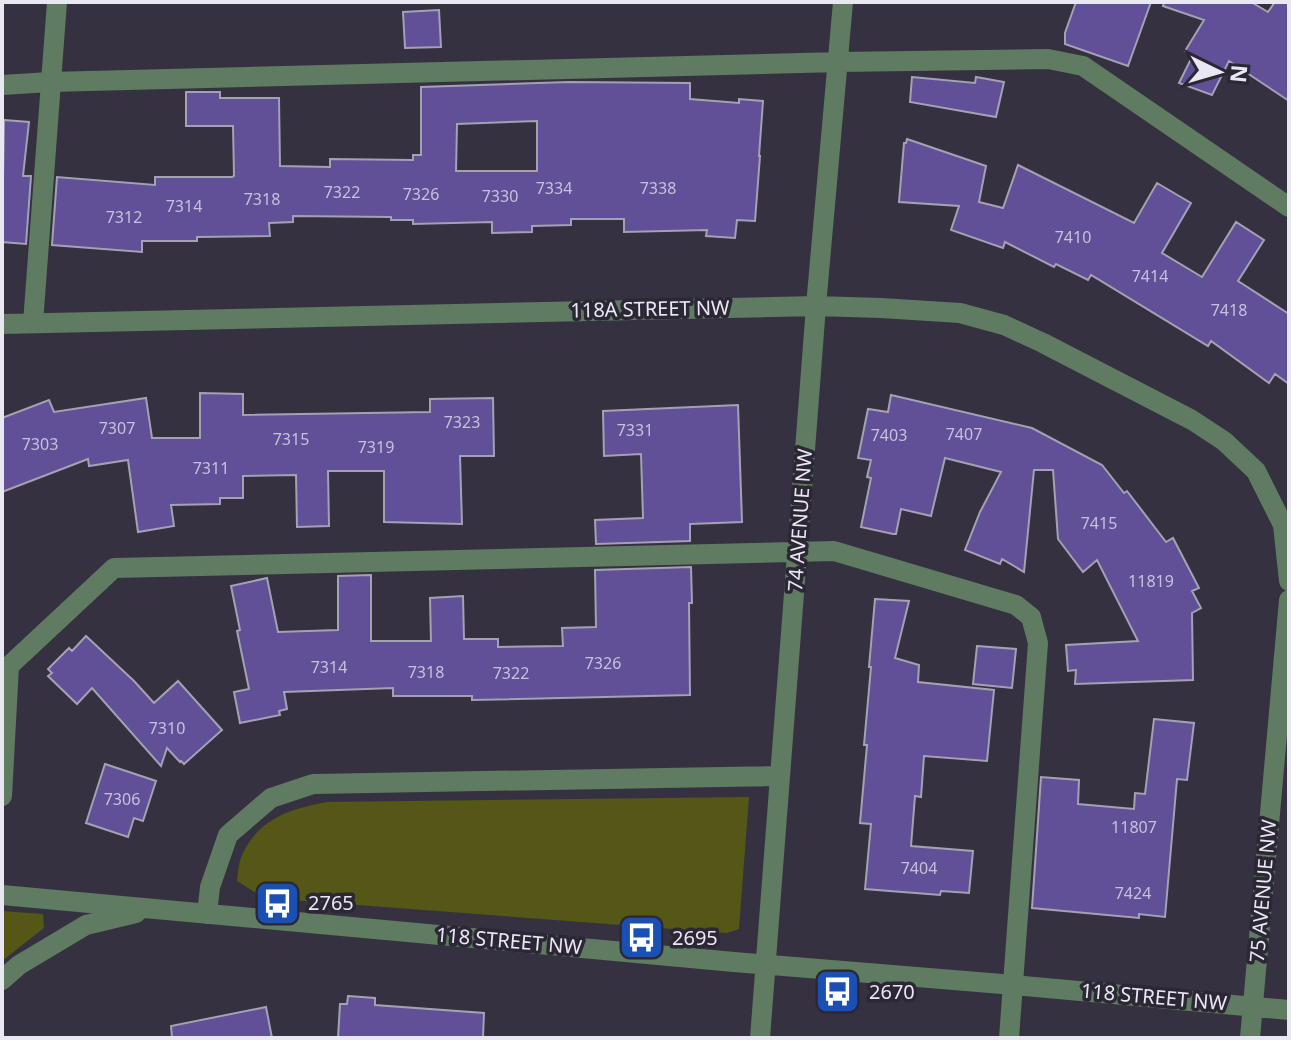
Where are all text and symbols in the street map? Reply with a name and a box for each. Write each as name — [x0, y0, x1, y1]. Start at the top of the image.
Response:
north arrow — [1179, 32, 1259, 112]
text: N — [1224, 64, 1256, 84]
house number: 7334 — [536, 177, 572, 199]
house number: 7338 — [640, 177, 676, 199]
house number: 7322 — [324, 181, 360, 203]
house number: 7326 — [403, 183, 439, 205]
house number: 7330 — [482, 185, 518, 207]
house number: 7318 — [244, 188, 280, 210]
house number: 7314 — [166, 195, 202, 217]
house number: 7312 — [106, 206, 142, 228]
house number: 7410 — [1055, 226, 1091, 248]
house number: 7414 — [1132, 265, 1168, 287]
street label: 118A STREET NW — [570, 294, 730, 323]
house number: 7418 — [1211, 299, 1247, 321]
house number: 7323 — [444, 411, 480, 433]
house number: 7307 — [99, 417, 135, 439]
house number: 7331 — [617, 419, 653, 441]
house number: 7407 — [946, 423, 982, 445]
house number: 7403 — [871, 424, 907, 446]
house number: 7315 — [273, 428, 309, 450]
house number: 7303 — [22, 433, 58, 455]
house number: 7319 — [358, 436, 394, 458]
street label: 74 AVENUE NW — [781, 447, 818, 592]
house number: 7311 — [193, 457, 229, 479]
house number: 7415 — [1081, 512, 1117, 534]
house number: 11819 — [1128, 570, 1174, 592]
house number: 7326 — [585, 652, 621, 674]
house number: 7314 — [311, 656, 347, 678]
house number: 7318 — [408, 661, 444, 683]
house number: 7322 — [493, 662, 529, 684]
house number: 7310 — [149, 717, 185, 739]
house number: 7306 — [104, 788, 140, 810]
house number: 11807 — [1111, 816, 1157, 838]
street label: 75 AVENUE NW — [1243, 818, 1282, 963]
house number: 7404 — [901, 857, 937, 879]
bus stop icon: 2765 — [253, 879, 301, 927]
house number: 7424 — [1115, 882, 1151, 904]
place label: 2765 — [308, 889, 354, 916]
bus stop icon: 2695 — [617, 914, 665, 962]
street label: 118 STREET NW — [435, 921, 584, 960]
place label: 2695 — [672, 924, 718, 951]
bus stop icon: 2670 — [814, 968, 862, 1016]
street label: 118 STREET NW — [1080, 977, 1229, 1016]
place label: 2670 — [869, 978, 915, 1005]

